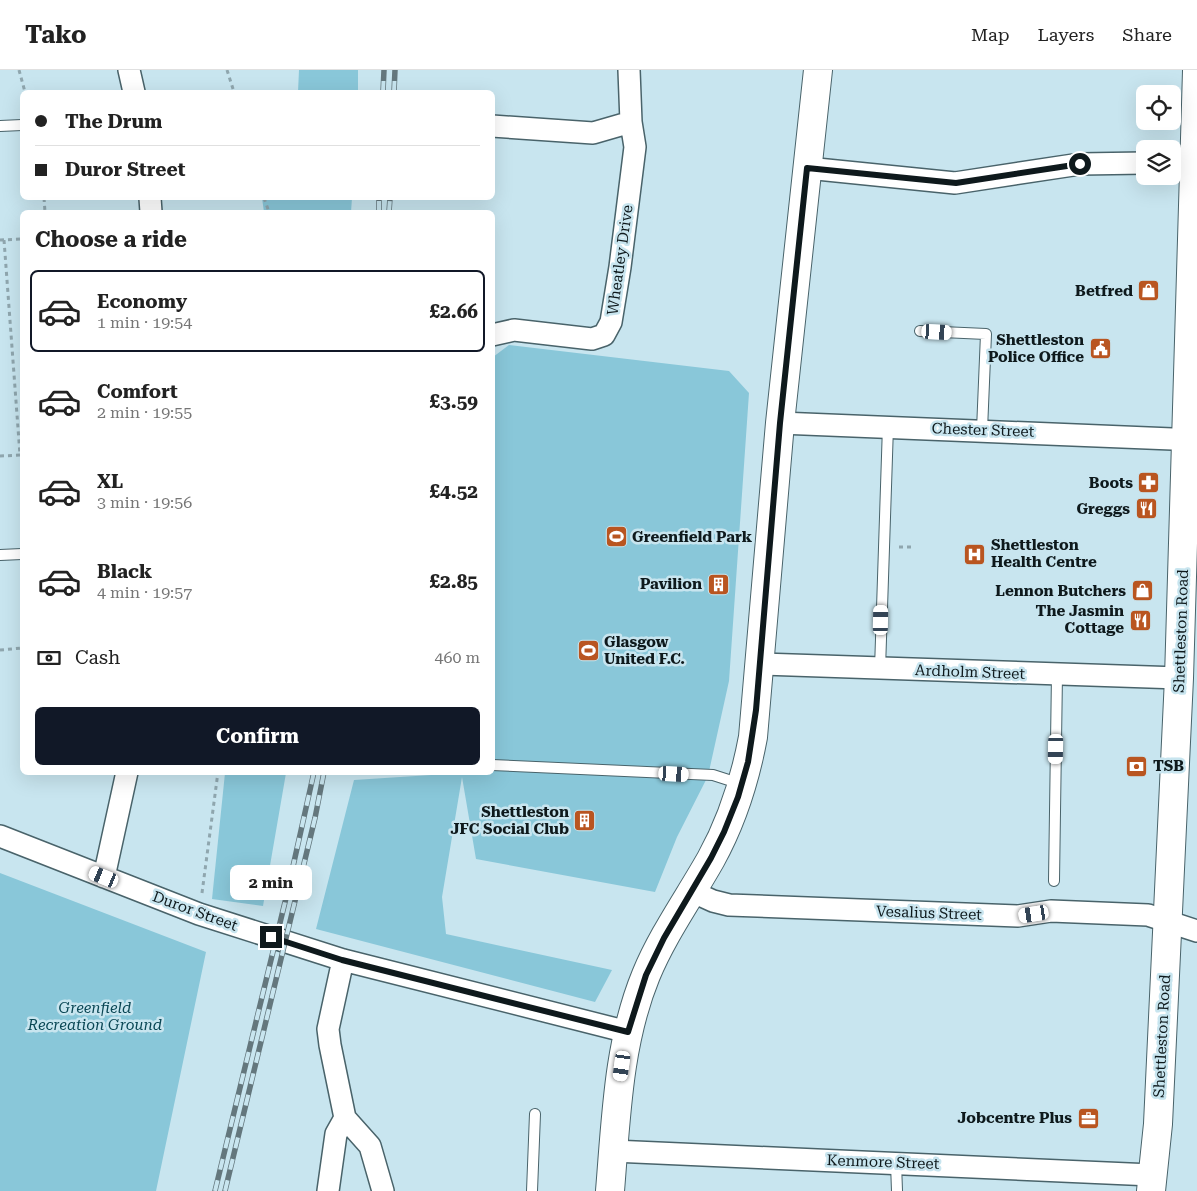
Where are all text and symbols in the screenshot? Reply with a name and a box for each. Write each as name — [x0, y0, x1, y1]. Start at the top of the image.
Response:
text: Tako — [25, 21, 87, 49]
text: Map — [971, 24, 1010, 45]
text: Layers — [1038, 24, 1094, 45]
text: Share — [1122, 24, 1172, 45]
map controls — [1136, 85, 1181, 185]
button: locate — [1136, 85, 1181, 130]
text: The Drum — [65, 110, 162, 133]
button: layers — [1136, 140, 1181, 185]
route start — [1069, 153, 1091, 175]
text: Duror Street — [65, 158, 185, 181]
street label: Wheatley Drive — [603, 204, 637, 316]
text: Choose a ride — [35, 227, 187, 252]
shop icon: Betfred — [1137, 279, 1161, 303]
place label: Betfred — [1075, 282, 1133, 300]
icon: car — [37, 289, 82, 334]
text: Economy — [97, 290, 187, 313]
text: £2.66 — [429, 300, 478, 323]
text: 1 min · 19:54 — [97, 313, 192, 332]
car — [921, 324, 952, 340]
place label: Shettleston Police Office — [988, 331, 1084, 366]
public building icon: Shettleston Police Office — [1088, 337, 1112, 361]
icon: car — [37, 379, 82, 424]
text: Comfort — [97, 380, 178, 403]
text: £3.59 — [429, 390, 478, 413]
text: 2 min · 19:55 — [97, 403, 192, 422]
street label: Chester Street — [931, 419, 1035, 441]
icon: car — [37, 469, 82, 514]
text: XL — [97, 470, 123, 493]
pharmacy icon: Boots — [1137, 471, 1161, 495]
place label: Boots — [1089, 474, 1133, 492]
text: £4.52 — [429, 480, 478, 503]
text: 3 min · 19:56 — [97, 493, 192, 512]
restaurant icon: Greggs — [1134, 497, 1158, 521]
place label: Greggs — [1076, 500, 1130, 518]
sports icon: Greenfield Park — [604, 525, 628, 549]
place label: Greenfield Park — [632, 528, 753, 546]
place label: Shettleston Health Centre — [991, 536, 1097, 571]
hospital icon: Shettleston Health Centre — [963, 542, 987, 566]
icon: car — [37, 559, 82, 604]
text: Black — [97, 560, 152, 583]
street label: Shettleston Road — [1170, 569, 1192, 693]
text: £2.85 — [429, 570, 478, 593]
building icon: Pavilion — [706, 572, 730, 596]
place label: Pavilion — [640, 575, 702, 593]
shop icon: Lennon Butchers — [1130, 579, 1154, 603]
place label: Lennon Butchers — [995, 582, 1126, 600]
text: 4 min · 19:57 — [97, 583, 192, 602]
place label: The Jasmin Cottage — [1036, 602, 1124, 637]
car — [873, 605, 888, 635]
restaurant icon: The Jasmin Cottage — [1128, 608, 1152, 632]
place label: Glasgow United F.C. — [604, 633, 685, 668]
sports icon: Glasgow United F.C. — [576, 639, 600, 663]
icon: cash — [35, 644, 63, 672]
text: Cash — [75, 646, 120, 669]
text: 460 m — [434, 648, 480, 667]
street label: Ardholm Street — [915, 661, 1026, 683]
button: Confirm — [35, 707, 480, 765]
car — [1048, 734, 1063, 764]
bank icon: TSB — [1125, 754, 1149, 778]
place label: TSB — [1153, 757, 1184, 775]
car — [658, 766, 689, 782]
place label: Shettleston JFC Social Club — [451, 803, 569, 838]
building icon: Shettleston JFC Social Club — [573, 809, 597, 833]
car — [87, 864, 120, 890]
callout: 2 min — [230, 864, 312, 900]
text: 2 min — [249, 873, 293, 892]
street label: Duror Street — [150, 887, 240, 935]
street label: Vesalius Street — [876, 902, 983, 924]
car — [1018, 904, 1049, 924]
route end — [260, 926, 282, 948]
street label: Shettleston Road — [1150, 973, 1174, 1098]
park label: Greenfield Recreation Ground — [27, 999, 162, 1034]
car — [612, 1050, 631, 1082]
office icon: Jobcentre Plus — [1076, 1106, 1100, 1130]
place label: Jobcentre Plus — [958, 1109, 1072, 1127]
street label: Kenmore Street — [826, 1151, 940, 1173]

